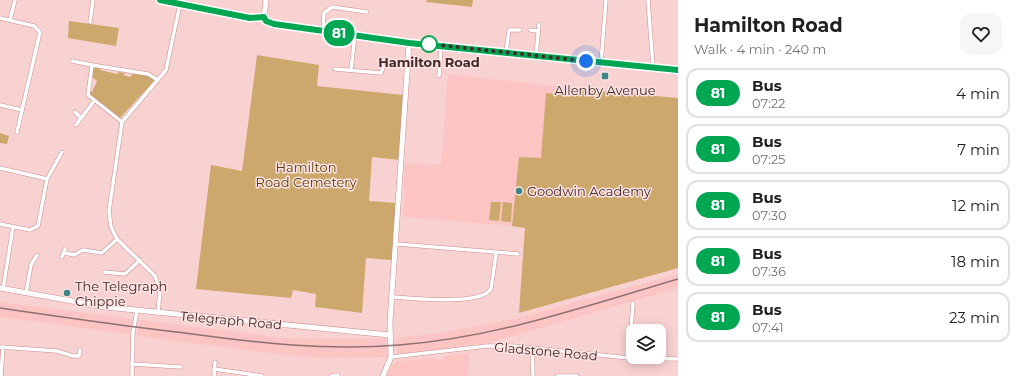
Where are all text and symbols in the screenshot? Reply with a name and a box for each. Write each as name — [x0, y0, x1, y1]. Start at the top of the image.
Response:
button: heart — [960, 13, 1002, 55]
text: Hamilton Road — [694, 14, 843, 37]
line badge: 81 — [321, 20, 357, 46]
text: 81 — [332, 24, 346, 42]
marker: Hamilton Road — [420, 35, 438, 53]
text: Walk · 4 min · 240 m — [694, 41, 826, 57]
your location — [576, 51, 596, 71]
place label: Hamilton Road — [378, 54, 480, 70]
marker: Allenby Avenue — [600, 71, 610, 81]
text: Bus — [752, 76, 782, 95]
place label: Allenby Avenue — [554, 82, 656, 98]
text: 81 — [711, 84, 725, 102]
text: 4 min — [956, 84, 1000, 103]
text: 07:22 — [752, 95, 785, 111]
text: Bus — [752, 132, 782, 151]
text: 81 — [711, 140, 725, 158]
text: 7 min — [957, 140, 1000, 159]
text: 07:25 — [752, 151, 785, 167]
park label: Hamilton Road Cemetery — [256, 159, 357, 190]
place label: Goodwin Academy — [527, 183, 652, 199]
marker: Goodwin Academy — [514, 186, 524, 196]
text: Bus — [752, 188, 782, 207]
text: 81 — [711, 196, 725, 214]
text: 12 min — [952, 196, 1000, 215]
text: 07:30 — [752, 207, 787, 223]
text: Bus — [752, 244, 782, 263]
text: 81 — [711, 252, 725, 270]
text: 18 min — [951, 252, 1000, 271]
text: 07:36 — [752, 263, 786, 279]
place label: The Telegraph Chippie — [75, 278, 167, 309]
marker: The Telegraph Chippie — [62, 288, 72, 298]
text: Bus — [752, 300, 782, 319]
street label: Telegraph Road — [179, 308, 283, 332]
text: 81 — [711, 308, 725, 326]
text: 23 min — [949, 308, 1000, 327]
text: 07:41 — [752, 319, 784, 335]
map controls — [626, 324, 666, 364]
button: layers — [626, 324, 666, 364]
street label: Gladstone Road — [494, 339, 598, 363]

